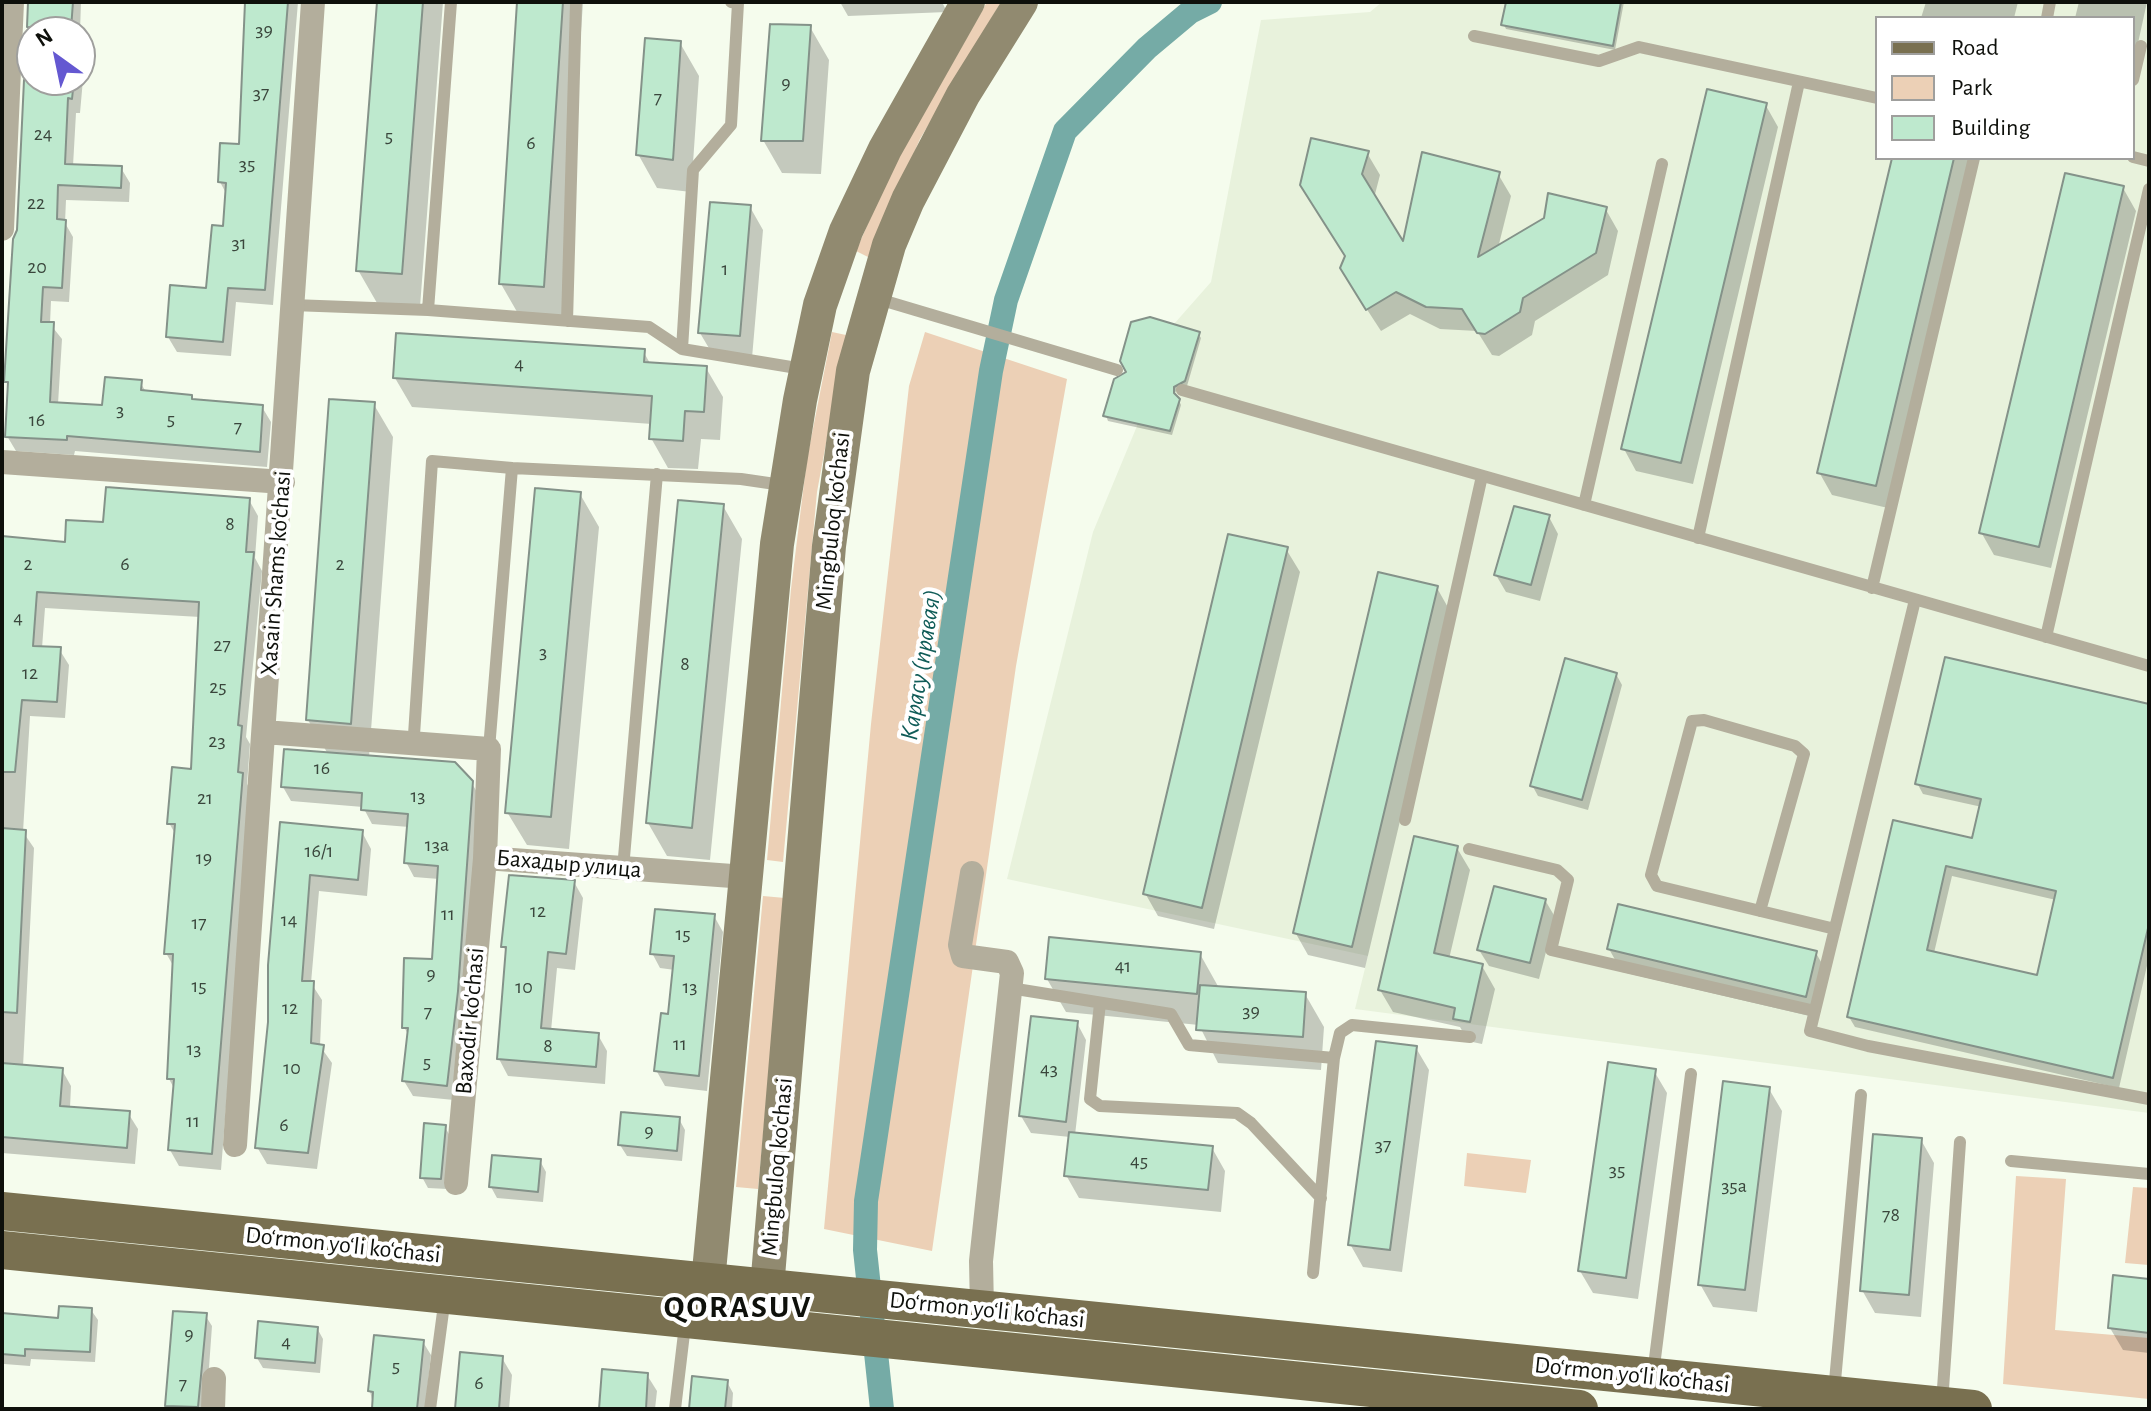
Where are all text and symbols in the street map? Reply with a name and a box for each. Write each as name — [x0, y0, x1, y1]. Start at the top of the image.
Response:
north arrow — [16, 16, 96, 96]
legend — [1875, 16, 2135, 160]
house number: 39 — [255, 18, 273, 42]
text: N — [32, 24, 56, 51]
text: Road — [1951, 36, 1999, 60]
house number: 9 — [781, 71, 791, 95]
text: Park — [1951, 76, 1992, 100]
house number: 37 — [253, 81, 269, 105]
house number: 7 — [654, 86, 662, 110]
text: Building — [1951, 116, 2030, 140]
house number: 24 — [34, 122, 52, 146]
house number: 5 — [385, 124, 393, 148]
house number: 6 — [526, 131, 536, 155]
house number: 35 — [239, 152, 255, 176]
house number: 22 — [27, 191, 45, 215]
house number: 31 — [231, 231, 247, 255]
house number: 20 — [27, 255, 47, 279]
house number: 1 — [722, 257, 728, 281]
house number: 4 — [514, 352, 524, 376]
house number: 3 — [116, 398, 124, 422]
house number: 5 — [167, 407, 175, 431]
house number: 16 — [29, 408, 45, 432]
house number: 7 — [234, 415, 242, 439]
street label: Mingbuloq ko'chasi — [809, 431, 857, 611]
street label: Xasain Shams ko'chasi — [254, 470, 298, 676]
house number: 8 — [225, 512, 235, 536]
house number: 2 — [23, 552, 33, 576]
house number: 6 — [120, 552, 130, 576]
house number: 2 — [335, 552, 345, 576]
water label: Карасу (правая) — [894, 587, 948, 743]
house number: 4 — [13, 606, 23, 630]
house number: 27 — [213, 633, 231, 657]
house number: 3 — [539, 640, 547, 664]
house number: 8 — [680, 652, 690, 676]
house number: 12 — [22, 661, 38, 685]
house number: 25 — [209, 675, 227, 699]
house number: 23 — [208, 729, 226, 753]
house number: 16 — [314, 756, 330, 780]
house number: 13 — [410, 784, 426, 808]
house number: 21 — [197, 786, 213, 810]
house number: 13а — [425, 833, 449, 857]
house number: 16/1 — [305, 839, 333, 863]
street label: Бахадыр улица — [495, 843, 643, 885]
house number: 19 — [196, 846, 212, 870]
house number: 12 — [530, 899, 546, 923]
house number: 11 — [441, 902, 455, 926]
house number: 14 — [281, 908, 297, 932]
house number: 17 — [191, 911, 207, 935]
house number: 15 — [675, 922, 691, 946]
street label: Baxodir ko'chasi — [449, 946, 491, 1096]
house number: 41 — [1115, 954, 1131, 978]
house number: 9 — [426, 962, 436, 986]
house number: 15 — [191, 974, 207, 998]
house number: 10 — [515, 975, 533, 999]
house number: 13 — [682, 975, 698, 999]
house number: 12 — [282, 996, 298, 1020]
house number: 39 — [1242, 999, 1260, 1023]
house number: 7 — [424, 1000, 432, 1024]
house number: 11 — [673, 1032, 687, 1056]
house number: 8 — [543, 1034, 553, 1058]
house number: 13 — [186, 1037, 202, 1061]
house number: 5 — [423, 1050, 431, 1074]
house number: 10 — [283, 1056, 301, 1080]
house number: 43 — [1040, 1057, 1058, 1081]
street label: Mingbuloq ko'chasi — [755, 1077, 799, 1257]
house number: 11 — [186, 1109, 200, 1133]
house number: 6 — [279, 1113, 289, 1137]
house number: 9 — [644, 1119, 654, 1143]
house number: 37 — [1375, 1133, 1391, 1157]
house number: 45 — [1130, 1149, 1148, 1173]
house number: 35 — [1609, 1158, 1625, 1182]
house number: 35а — [1721, 1174, 1747, 1198]
house number: 78 — [1882, 1203, 1900, 1227]
street label: Do‘rmon yo‘li ko‘chasi — [244, 1220, 442, 1270]
street label: Do‘rmon yo‘li ko‘chasi — [888, 1285, 1086, 1335]
district label: QORASUV — [664, 1288, 812, 1326]
house number: 9 — [184, 1322, 194, 1346]
house number: 4 — [281, 1330, 291, 1354]
street label: Do‘rmon yo‘li ko‘chasi — [1533, 1350, 1731, 1400]
house number: 5 — [392, 1354, 400, 1378]
house number: 6 — [474, 1371, 484, 1395]
house number: 7 — [179, 1372, 187, 1396]

